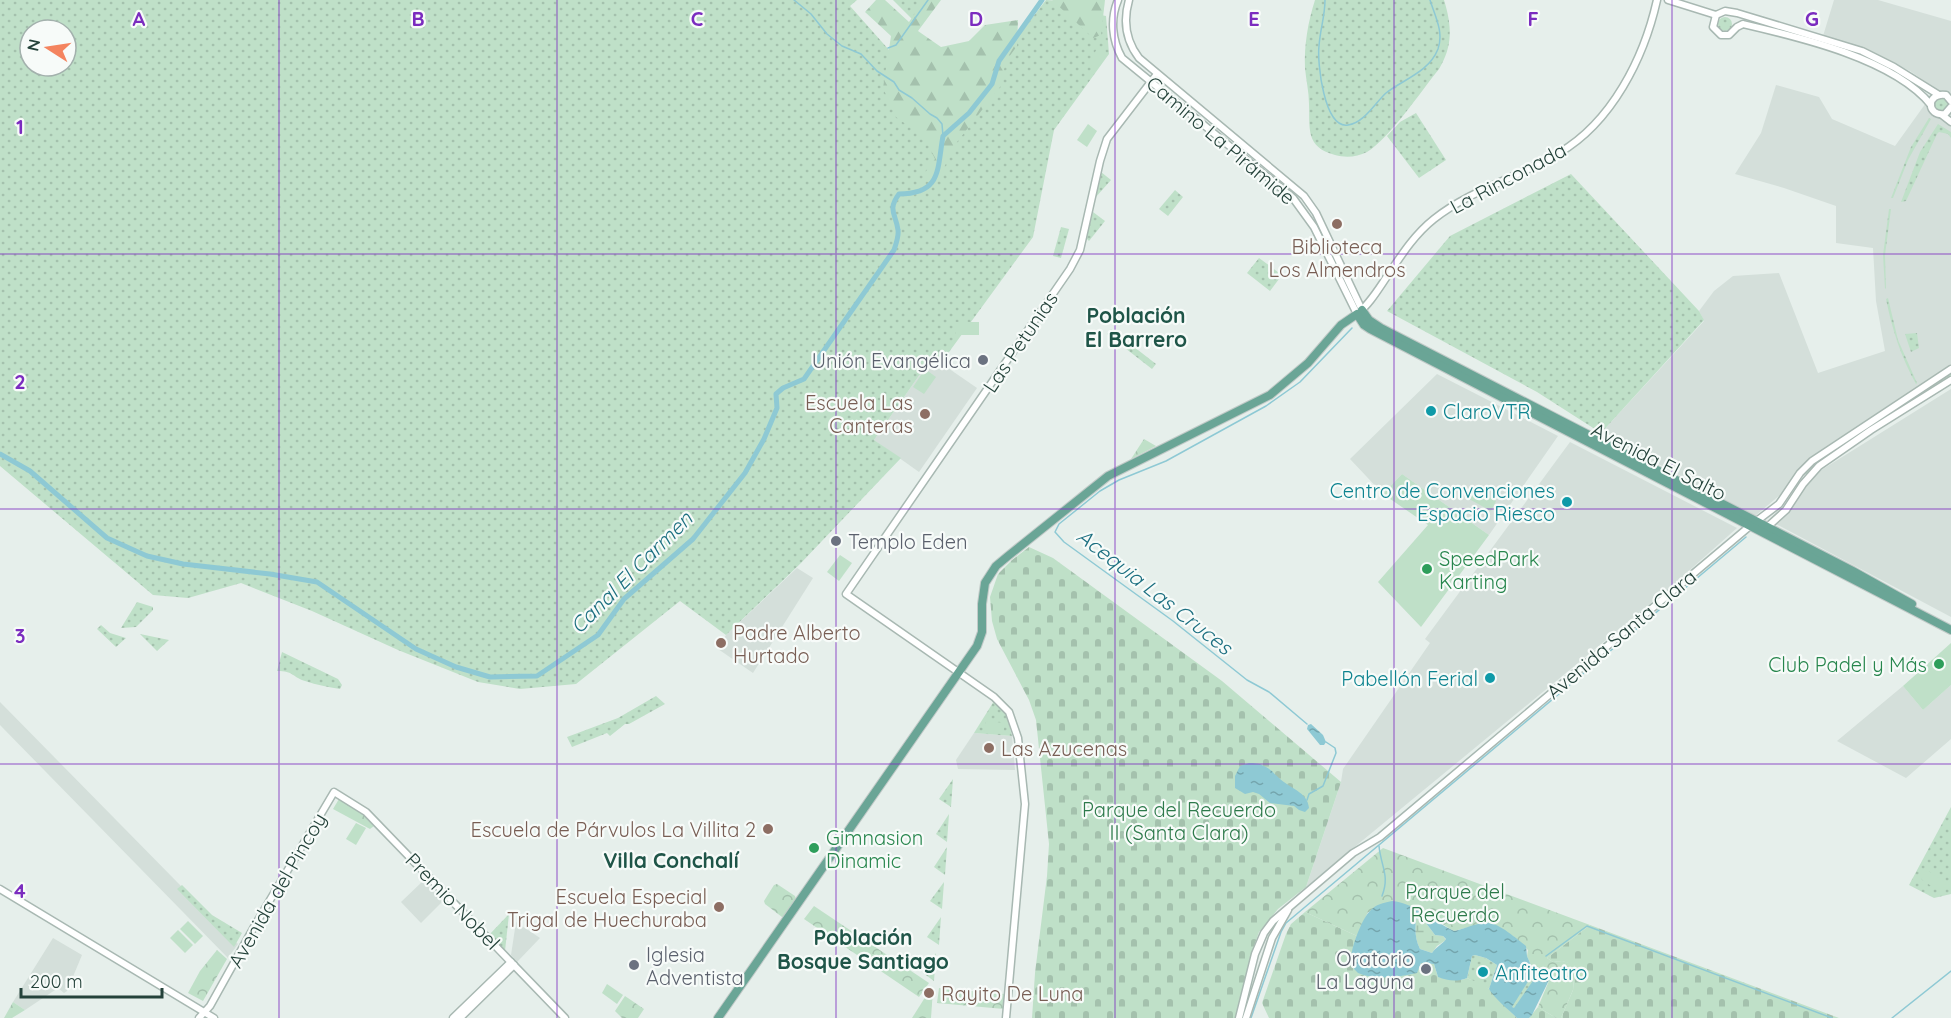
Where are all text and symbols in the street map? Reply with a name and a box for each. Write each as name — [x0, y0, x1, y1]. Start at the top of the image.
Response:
text: A — [133, 6, 146, 31]
text: B — [411, 6, 425, 31]
text: C — [691, 6, 704, 31]
text: D — [969, 6, 983, 31]
text: E — [1248, 6, 1260, 31]
text: F — [1527, 6, 1539, 31]
text: G — [1805, 6, 1819, 31]
north arrow — [18, 18, 78, 78]
text: N — [22, 37, 44, 53]
street label: Camino La Pirámide — [1141, 70, 1301, 210]
text: 1 — [16, 114, 24, 139]
street label: La Rinconada — [1446, 137, 1570, 219]
marker: Biblioteca Los Almendros — [1330, 217, 1344, 231]
place label: Biblioteca Los Almendros — [1268, 234, 1406, 282]
street label: Las Petunias — [977, 287, 1063, 397]
district label: Población El Barrero — [1085, 302, 1187, 352]
place label: Unión Evangélica — [812, 348, 971, 373]
marker: Unión Evangélica — [976, 353, 990, 367]
text: 2 — [14, 369, 26, 394]
place label: Escuela Las Canteras — [805, 390, 913, 438]
place label: ClaroVTR — [1443, 399, 1531, 424]
marker: ClaroVTR — [1424, 404, 1438, 418]
marker: Escuela Las Canteras — [918, 407, 932, 421]
street label: Avenida El Salto — [1587, 416, 1731, 506]
place label: Centro de Convenciones Espacio Riesco — [1330, 478, 1555, 526]
marker: Centro de Convenciones Espacio Riesco — [1560, 495, 1574, 509]
water label: Canal El Carmen — [565, 505, 698, 638]
water label: Acequia Las Cruces — [1072, 522, 1239, 660]
place label: Templo Eden — [848, 529, 968, 554]
marker: Templo Eden — [829, 534, 843, 548]
place label: SpeedPark Karting — [1439, 546, 1539, 594]
marker: SpeedPark Karting — [1420, 562, 1434, 576]
street label: Avenida Santa Clara — [1541, 564, 1701, 704]
place label: Padre Alberto Hurtado — [733, 620, 861, 668]
text: 3 — [15, 623, 25, 648]
marker: Padre Alberto Hurtado — [714, 636, 728, 650]
place label: Club Padel y Más — [1768, 652, 1927, 677]
marker: Club Padel y Más — [1932, 657, 1946, 671]
place label: Pabellón Ferial — [1341, 666, 1478, 691]
marker: Pabellón Ferial — [1483, 671, 1497, 685]
place label: Las Azucenas — [1001, 736, 1127, 761]
marker: Las Azucenas — [982, 741, 996, 755]
park label: Parque del Recuerdo II (Santa Clara) — [1082, 797, 1276, 845]
street label: Avenida del Pincoy — [222, 808, 332, 972]
place label: Escuela de Párvulos La Villita 2 — [471, 817, 756, 842]
marker: Escuela de Párvulos La Villita 2 — [761, 822, 775, 836]
place label: Gimnasion Dinamic — [826, 825, 923, 873]
marker: Gimnasion Dinamic — [807, 841, 821, 855]
street label: Premio Nobel — [401, 847, 505, 955]
district label: Villa Conchalí — [603, 847, 740, 873]
text: 4 — [14, 878, 26, 903]
park label: Parque del Recuerdo — [1405, 879, 1505, 927]
place label: Escuela Especial Trigal de Huechuraba — [507, 884, 707, 932]
marker: Escuela Especial Trigal de Huechuraba — [712, 900, 726, 914]
district label: Población Bosque Santiago — [777, 924, 949, 974]
place label: Iglesia Adventista — [646, 942, 744, 990]
place label: Oratorio La Laguna — [1316, 946, 1414, 994]
marker: Iglesia Adventista — [627, 958, 641, 972]
place label: Anfiteatro — [1495, 960, 1587, 985]
scale bar — [21, 961, 162, 999]
marker: Oratorio La Laguna — [1419, 962, 1433, 976]
marker: Anfiteatro — [1476, 965, 1490, 979]
text: 200 m — [30, 970, 83, 993]
place label: Rayito De Luna — [941, 981, 1083, 1006]
marker: Rayito De Luna — [922, 986, 936, 1000]

